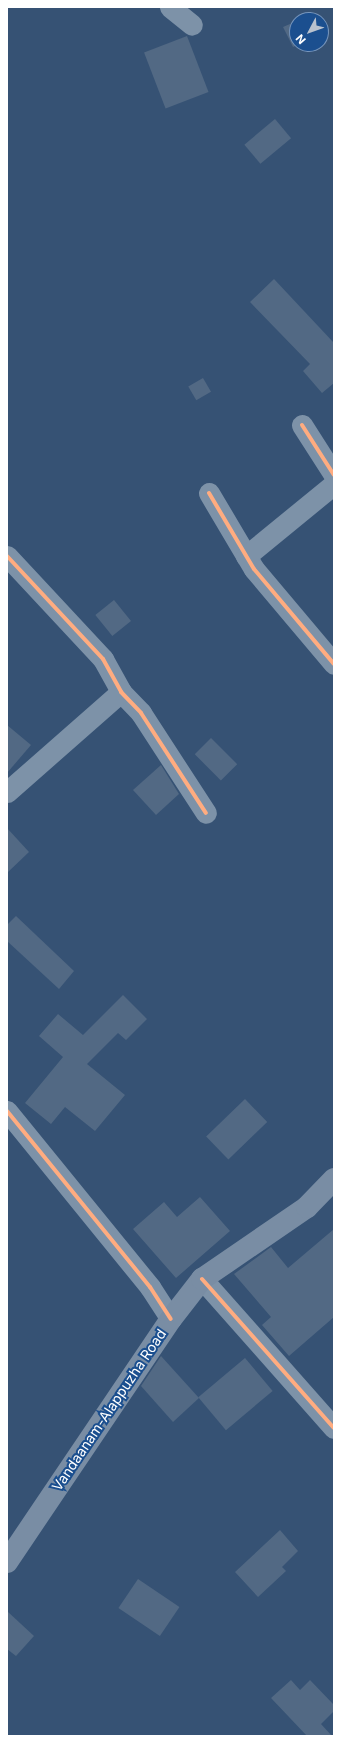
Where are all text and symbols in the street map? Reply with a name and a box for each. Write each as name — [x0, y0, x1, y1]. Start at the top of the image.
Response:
north arrow — [289, 12, 329, 52]
text: N — [293, 31, 309, 47]
street label: Vandaanam-Alappuzha Road — [48, 1326, 170, 1494]

